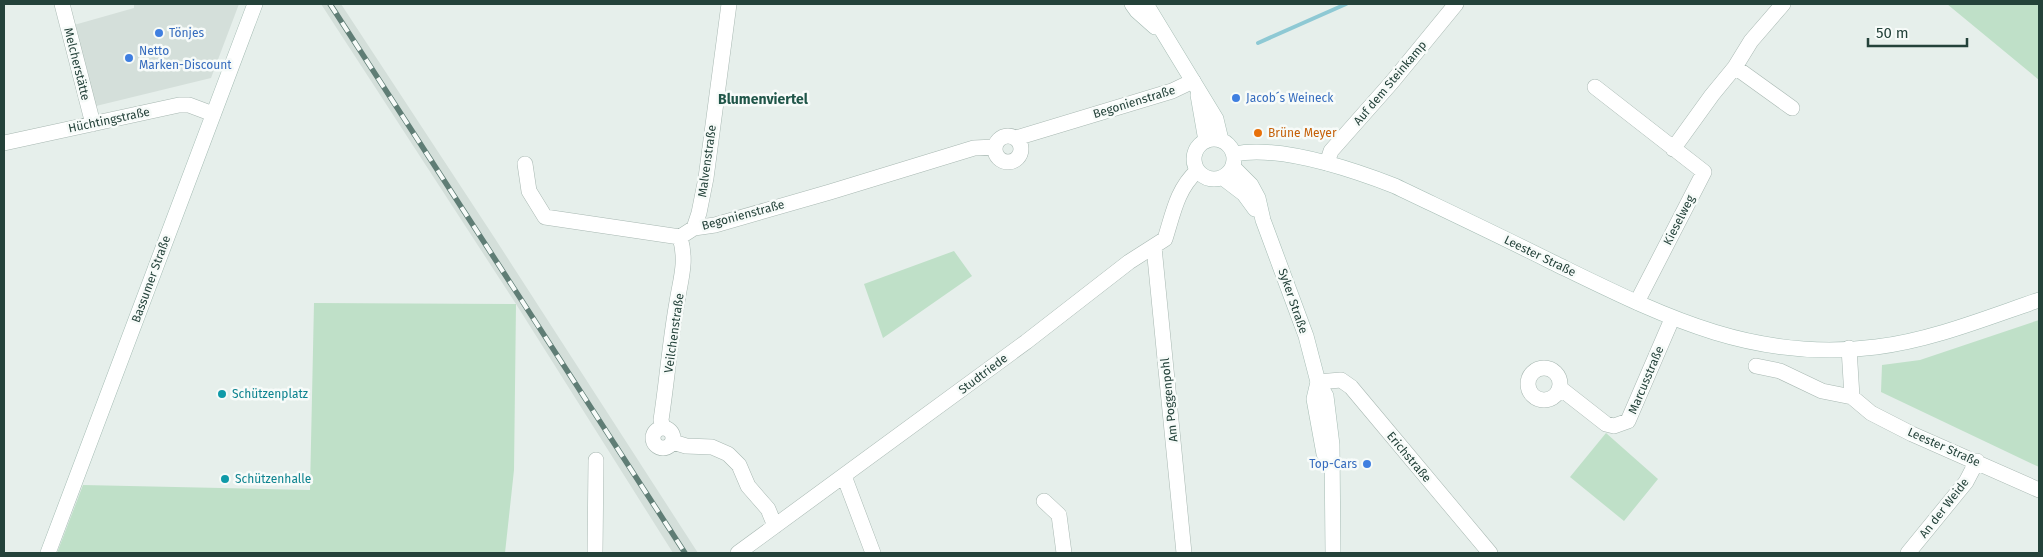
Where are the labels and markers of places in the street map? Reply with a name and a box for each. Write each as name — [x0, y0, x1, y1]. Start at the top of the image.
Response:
place label: Tönjes — [169, 26, 204, 40]
marker: Tönjes — [153, 27, 165, 39]
place label: Netto Marken-Discount — [139, 44, 232, 72]
marker: Netto Marken-Discount — [123, 52, 135, 64]
place label: Jacob´s Weineck — [1246, 91, 1334, 105]
marker: Jacob´s Weineck — [1230, 92, 1242, 104]
place label: Brüne Meyer — [1268, 126, 1337, 140]
marker: Brüne Meyer — [1252, 127, 1264, 139]
place label: Schützenplatz — [232, 387, 308, 401]
marker: Schützenplatz — [216, 388, 228, 400]
place label: Top-Cars — [1309, 457, 1357, 471]
marker: Top-Cars — [1361, 458, 1373, 470]
place label: Schützenhalle — [235, 472, 311, 486]
marker: Schützenhalle — [219, 473, 231, 485]

